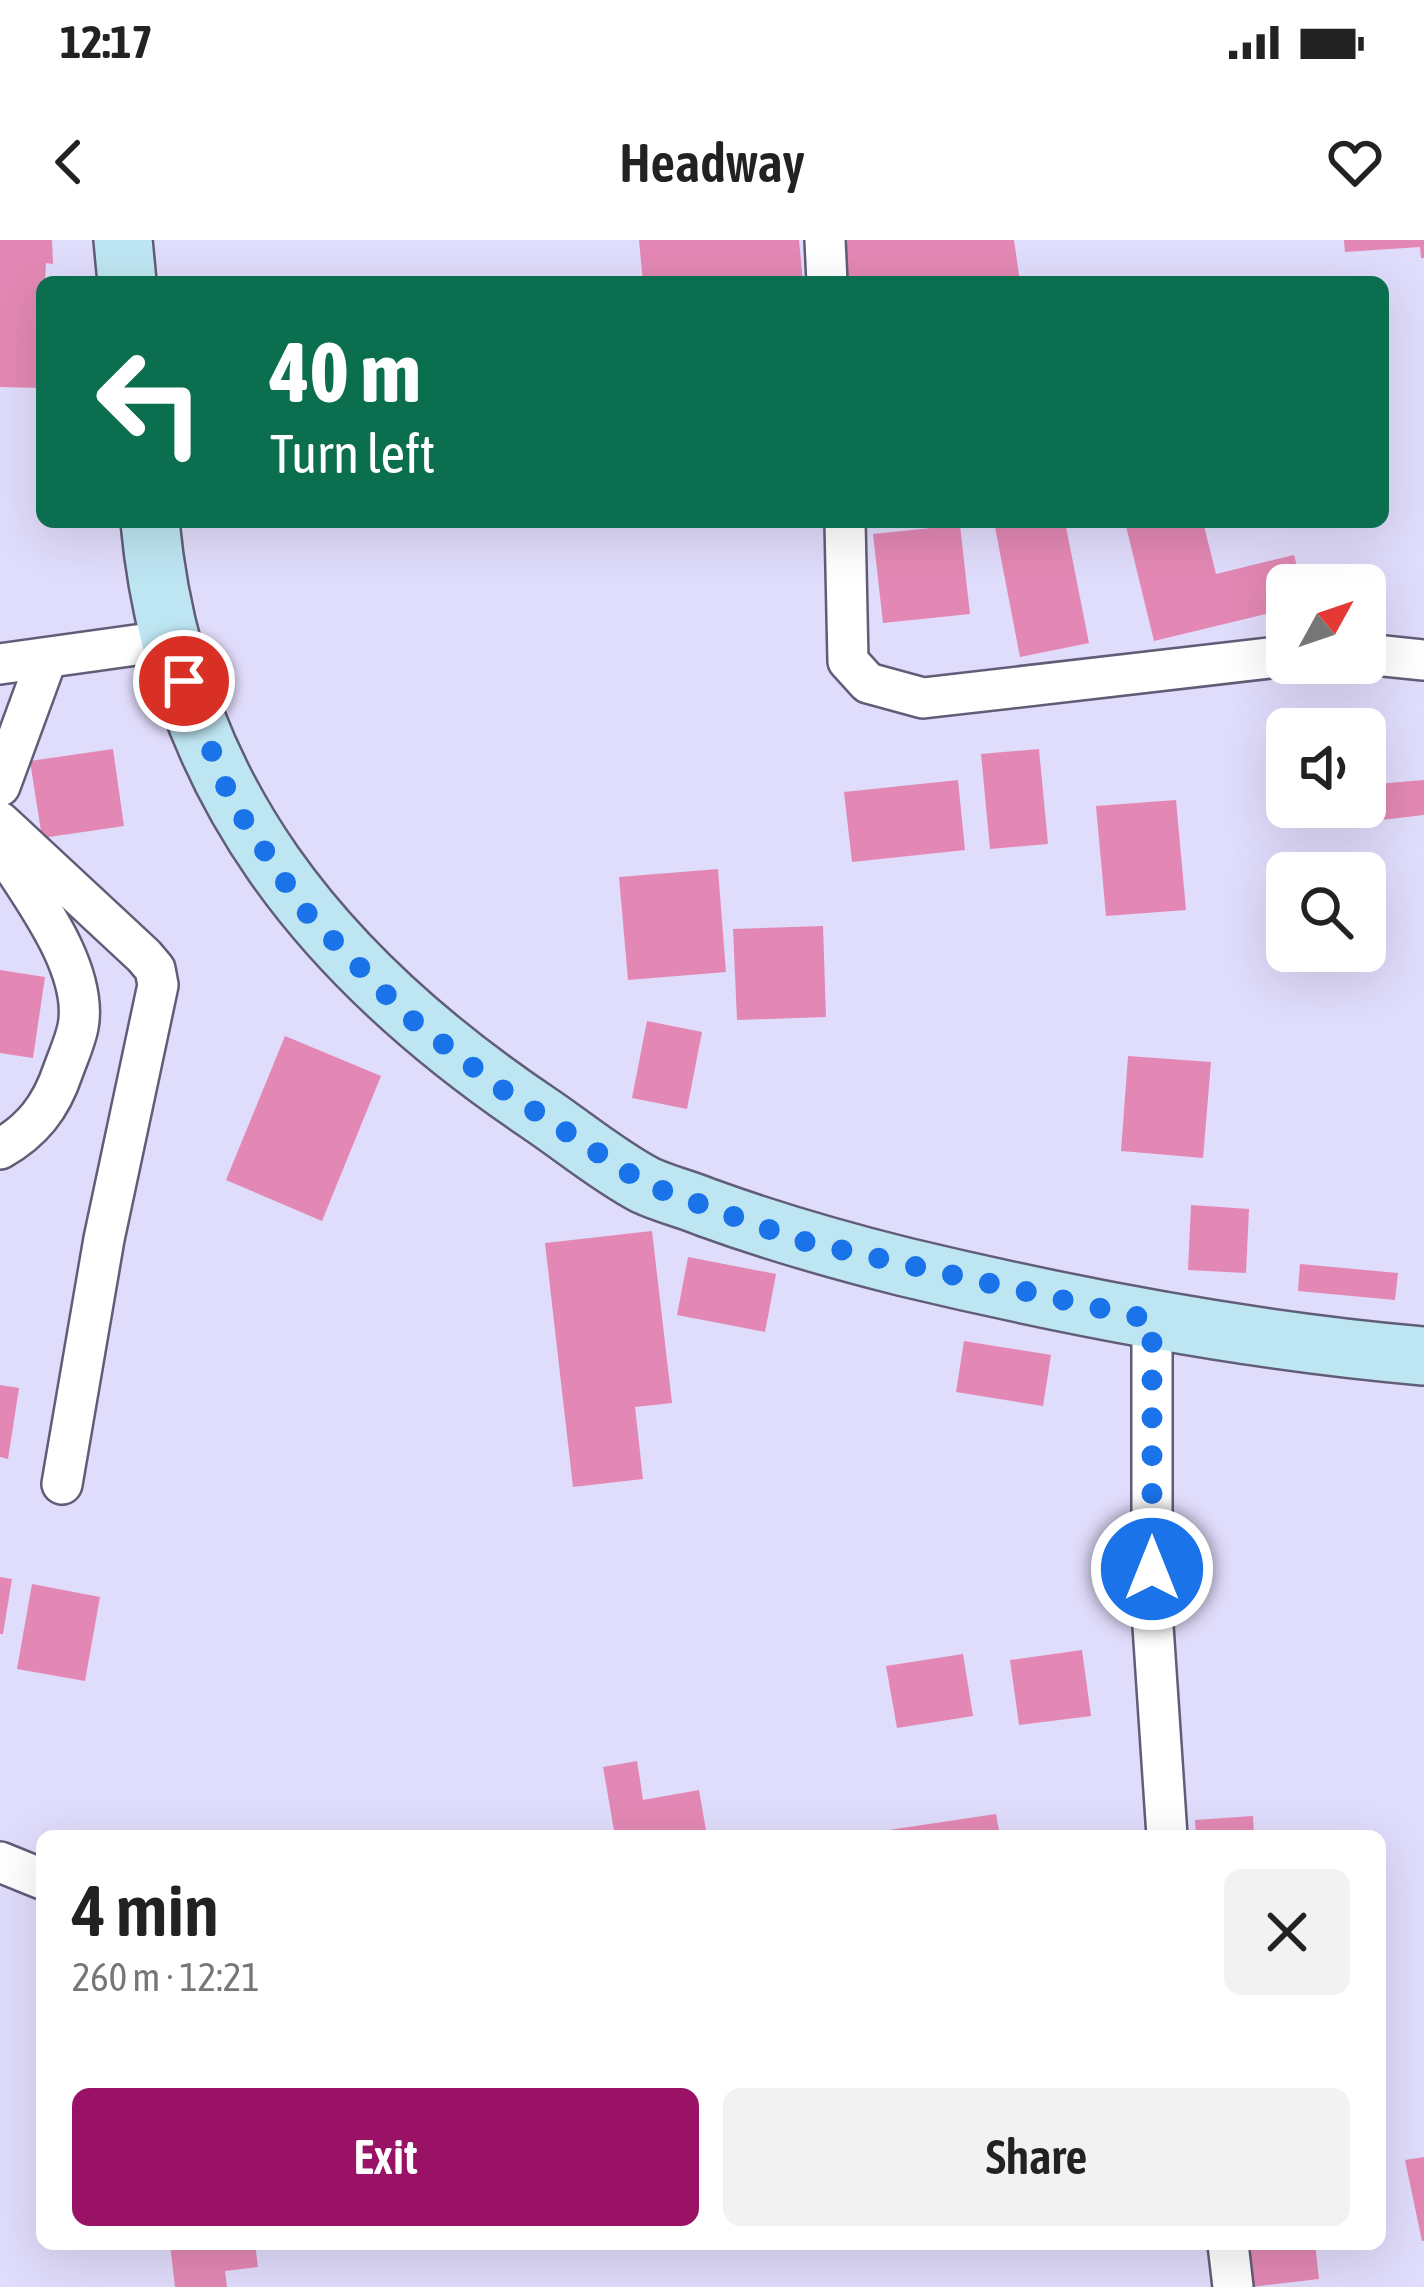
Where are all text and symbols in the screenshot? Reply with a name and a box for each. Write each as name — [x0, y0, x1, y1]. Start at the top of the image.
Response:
text: 12:17 — [60, 16, 153, 68]
icon: back — [36, 129, 102, 195]
icon: heart — [1322, 129, 1388, 195]
text: Headway — [619, 132, 805, 193]
icon: left — [72, 324, 228, 480]
text: 40 m — [270, 324, 421, 420]
text: Turn left — [270, 423, 435, 484]
north arrow — [1266, 564, 1386, 684]
map controls — [1266, 564, 1386, 972]
pin — [133, 630, 235, 732]
icon: arrive — [151, 648, 217, 714]
button: sound — [1266, 708, 1386, 828]
button: search — [1266, 852, 1386, 972]
position arrow — [1089, 1506, 1215, 1632]
text: 4 min — [72, 1869, 219, 1951]
button: close — [1224, 1869, 1350, 1995]
text: 260 m · 12:21 — [72, 1955, 260, 1999]
button: Exit — [72, 2088, 699, 2226]
button: Share — [723, 2088, 1350, 2226]

